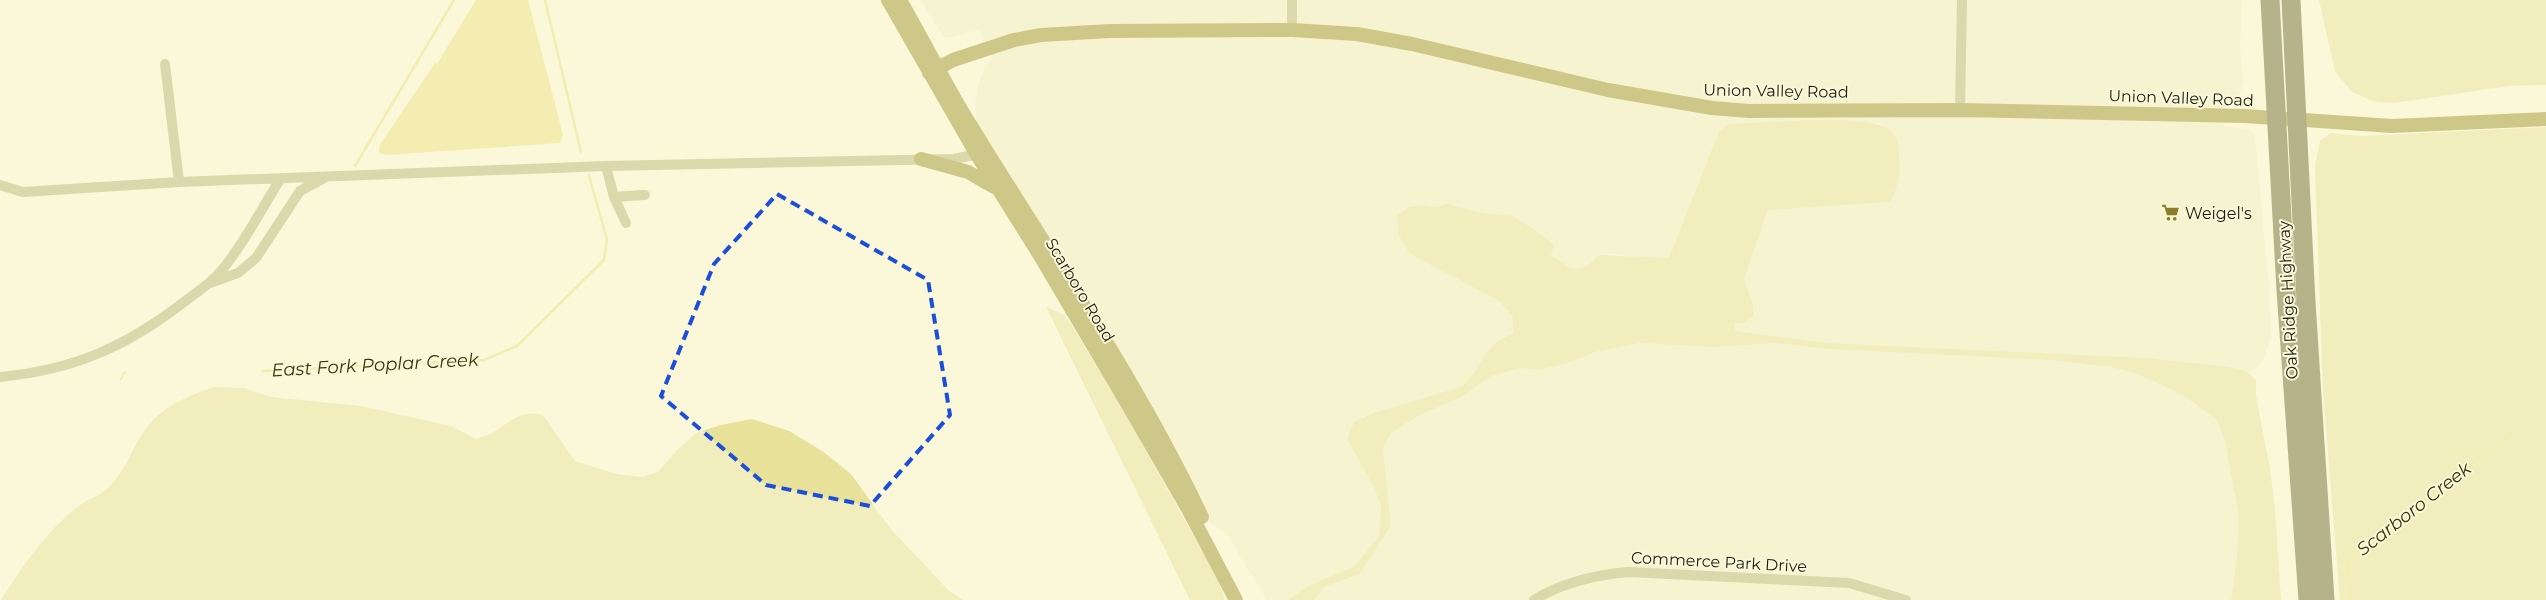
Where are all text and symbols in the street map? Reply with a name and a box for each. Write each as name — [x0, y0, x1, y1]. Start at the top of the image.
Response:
street label: Union Valley Road — [1703, 80, 1849, 102]
street label: Union Valley Road — [2108, 86, 2254, 110]
supermarket icon: Weigel's — [2161, 203, 2181, 223]
place label: Weigel's — [2185, 204, 2252, 223]
street label: Oak Ridge Highway — [2274, 220, 2302, 380]
street label: Scarboro Road — [1042, 235, 1118, 345]
water label: East Fork Poplar Creek — [271, 349, 480, 381]
water label: Scarboro Creek — [2352, 457, 2477, 561]
street label: Commerce Park Drive — [1631, 548, 1807, 576]

